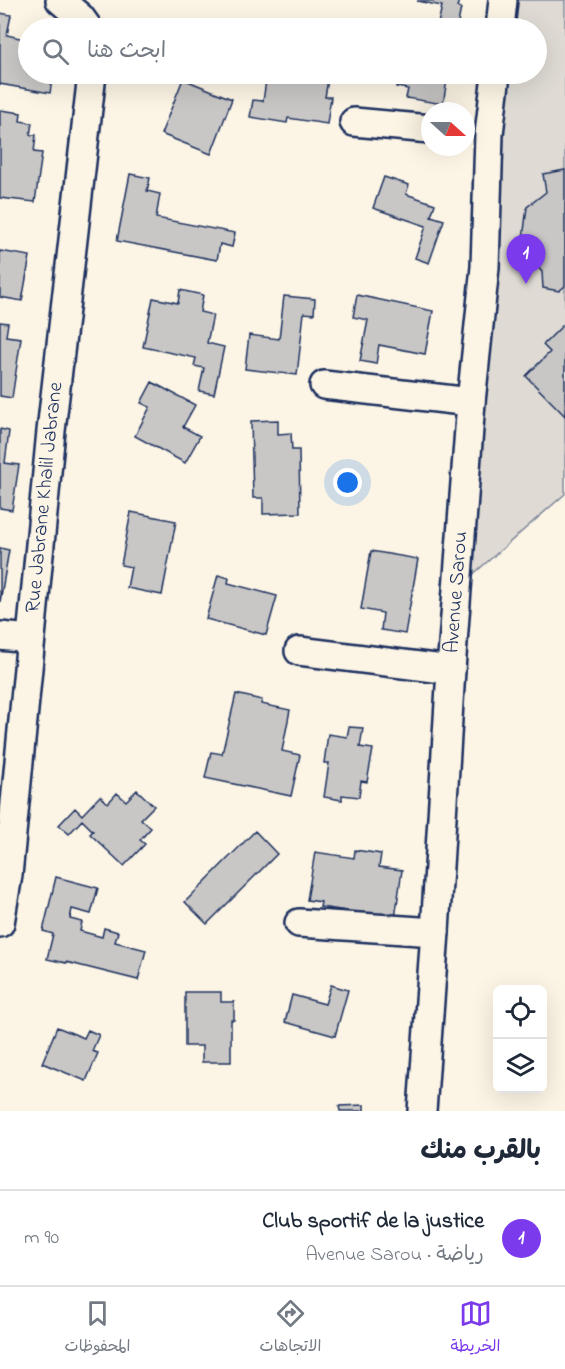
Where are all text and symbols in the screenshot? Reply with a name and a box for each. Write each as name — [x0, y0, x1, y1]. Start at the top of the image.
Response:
search box — [18, 18, 547, 84]
icon: search — [39, 35, 72, 68]
text: ابحث هنا — [87, 36, 166, 68]
north arrow — [421, 102, 475, 156]
pin: 1 — [506, 234, 546, 284]
street label: Rue Jabrane Khalil Jabrane — [18, 380, 72, 614]
your location — [333, 468, 362, 497]
street label: Avenue Sarou — [437, 530, 476, 654]
map controls — [493, 985, 547, 1093]
button: locate — [493, 985, 547, 1039]
button: layers — [493, 1039, 547, 1093]
text: بالقرب منك — [420, 1133, 541, 1171]
text: Club sportif de la justice — [262, 1206, 484, 1238]
text: 90 m — [24, 1224, 59, 1253]
text: 1 — [518, 1224, 525, 1253]
text: رياضة · Avenue Sarou — [305, 1241, 484, 1270]
tab: المحفوظات — [65, 1297, 130, 1360]
tab: الاتجاهات — [260, 1297, 321, 1360]
tab: الخريطة — [451, 1297, 500, 1360]

